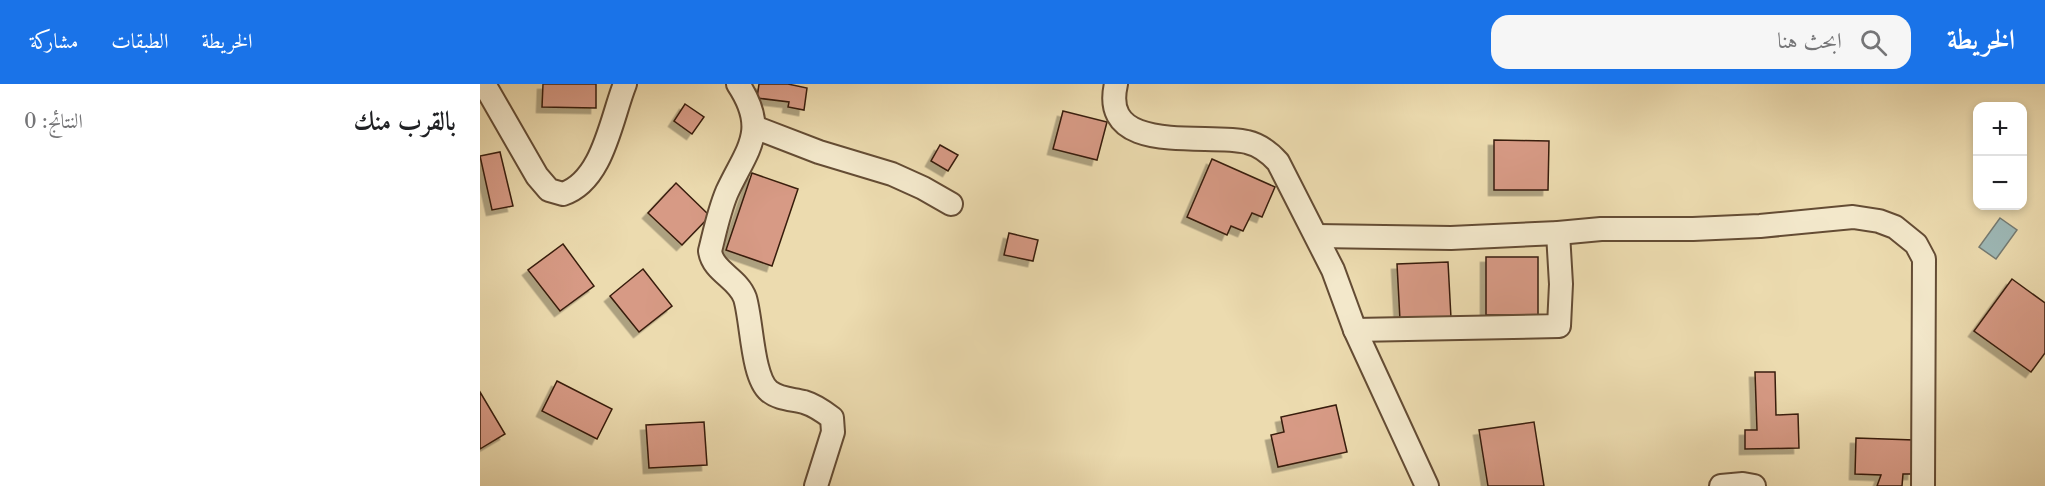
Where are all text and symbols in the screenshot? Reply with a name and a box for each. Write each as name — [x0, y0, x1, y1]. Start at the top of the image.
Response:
search box — [1491, 15, 1911, 69]
text: الخريطة — [1947, 22, 2015, 56]
icon: search — [1857, 26, 1890, 59]
text: ابحث هنا — [1777, 27, 1842, 54]
text: مشاركة — [30, 28, 78, 53]
text: الطبقات — [111, 28, 168, 53]
text: الخريطة — [201, 28, 253, 53]
map controls — [1973, 102, 2027, 210]
button: + — [1973, 102, 2027, 156]
text: بالقرب منك — [353, 105, 456, 137]
text: النتائج: 0 — [24, 109, 83, 133]
button: − — [1973, 156, 2027, 210]

